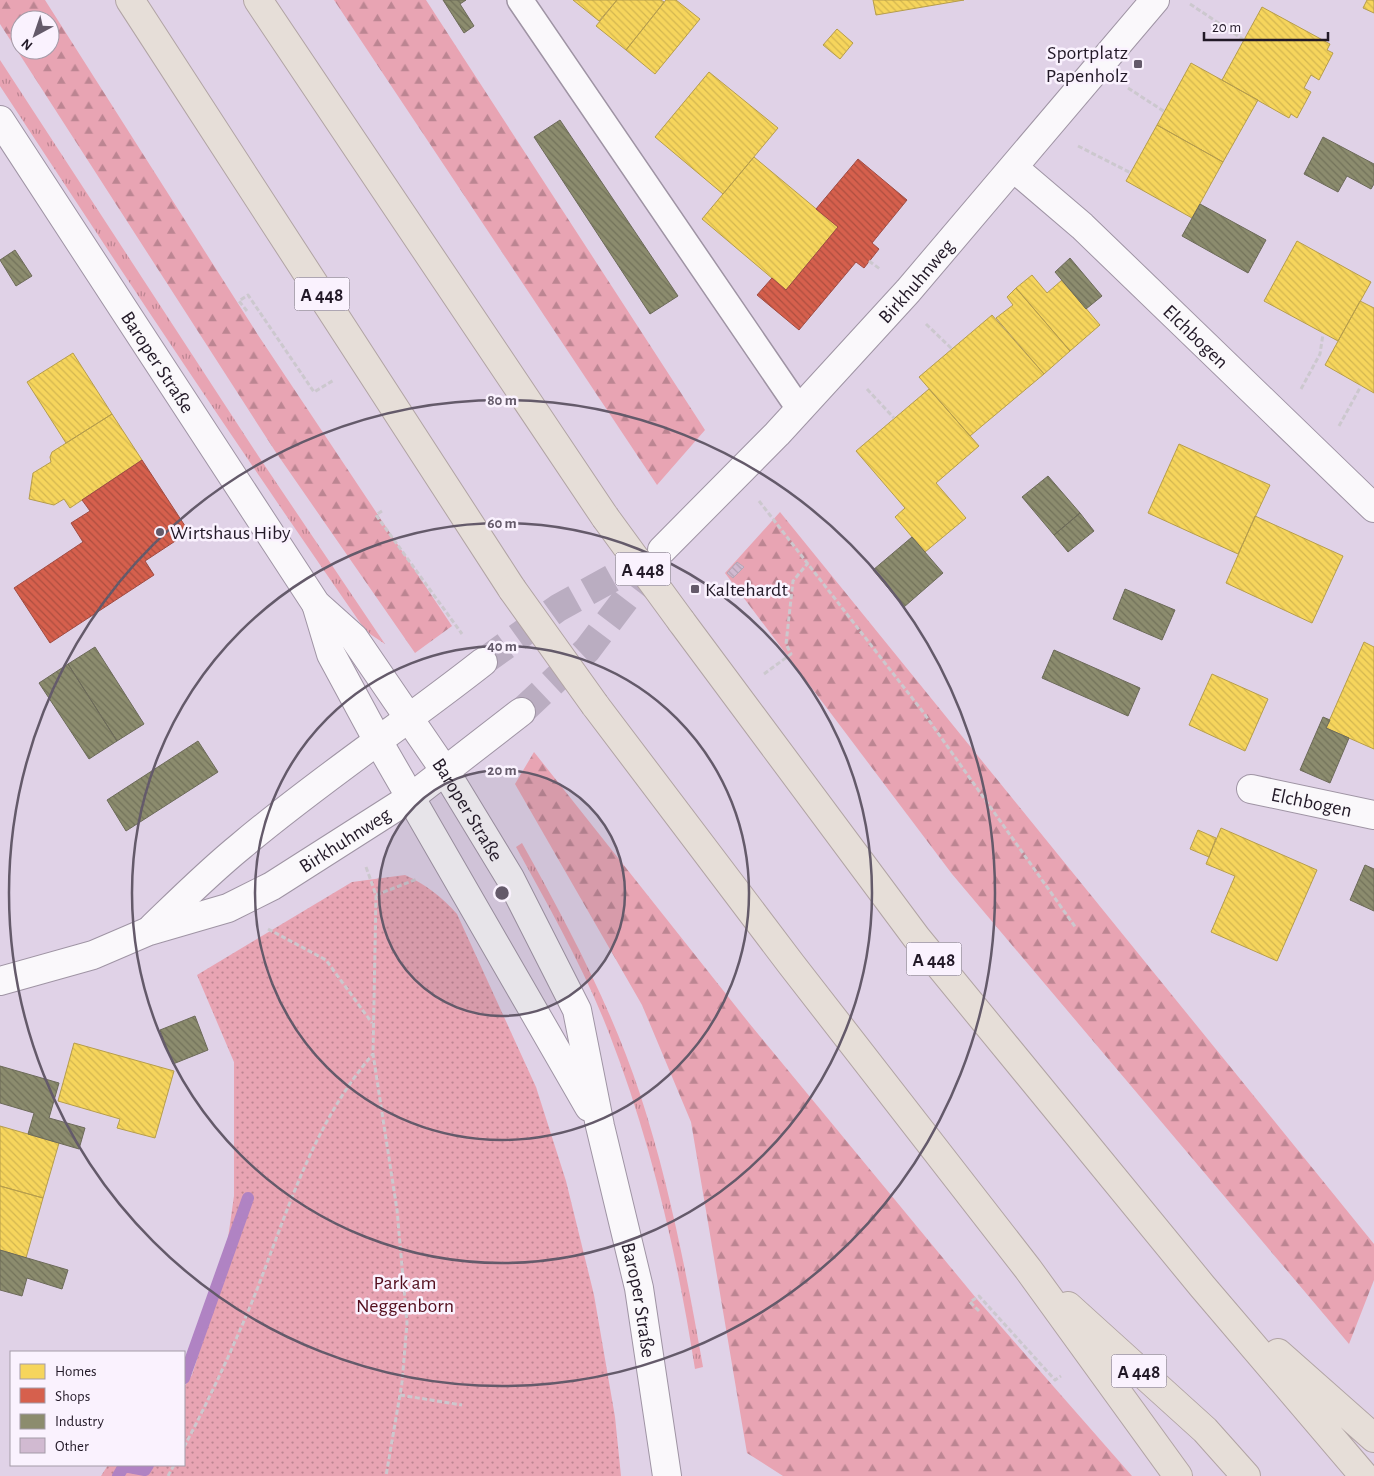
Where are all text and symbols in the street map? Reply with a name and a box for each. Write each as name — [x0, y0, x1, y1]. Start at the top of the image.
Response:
north arrow — [10, 10, 60, 60]
scale bar — [1204, 10, 1328, 42]
text: 20 m — [1212, 20, 1241, 35]
text: N — [19, 36, 36, 53]
place label: Sportplatz Papenholz — [1046, 43, 1128, 86]
marker: Sportplatz Papenholz — [1132, 58, 1144, 70]
street label: Birkhuhnweg — [875, 236, 958, 327]
road number: A 448 — [294, 278, 350, 310]
street label: Elchbogen — [1159, 301, 1232, 373]
street label: Baroper Straße — [117, 308, 197, 417]
text: 80 m — [487, 393, 517, 408]
text: 60 m — [487, 516, 517, 531]
place label: Wirtshaus Hiby — [170, 523, 291, 543]
marker: Wirtshaus Hiby — [154, 526, 166, 538]
road number: A 448 — [616, 552, 670, 586]
place label: Kaltehardt — [705, 580, 788, 600]
marker: Kaltehardt — [689, 583, 701, 595]
text: 40 m — [487, 639, 517, 654]
street label: Baroper Straße — [428, 755, 506, 865]
text: 20 m — [487, 763, 517, 778]
street label: Elchbogen — [1269, 785, 1354, 821]
street label: Birkhuhnweg — [296, 804, 394, 877]
centre of rings — [493, 884, 511, 902]
road number: A 448 — [906, 942, 962, 976]
street label: Baroper Straße — [617, 1240, 658, 1359]
park label: Park am Neggenborn — [356, 1273, 454, 1316]
legend — [10, 1351, 185, 1466]
road number: A 448 — [1112, 1354, 1166, 1388]
text: Homes — [55, 1364, 97, 1379]
text: Shops — [55, 1389, 90, 1404]
text: Industry — [55, 1414, 104, 1429]
text: Other — [55, 1439, 89, 1454]

